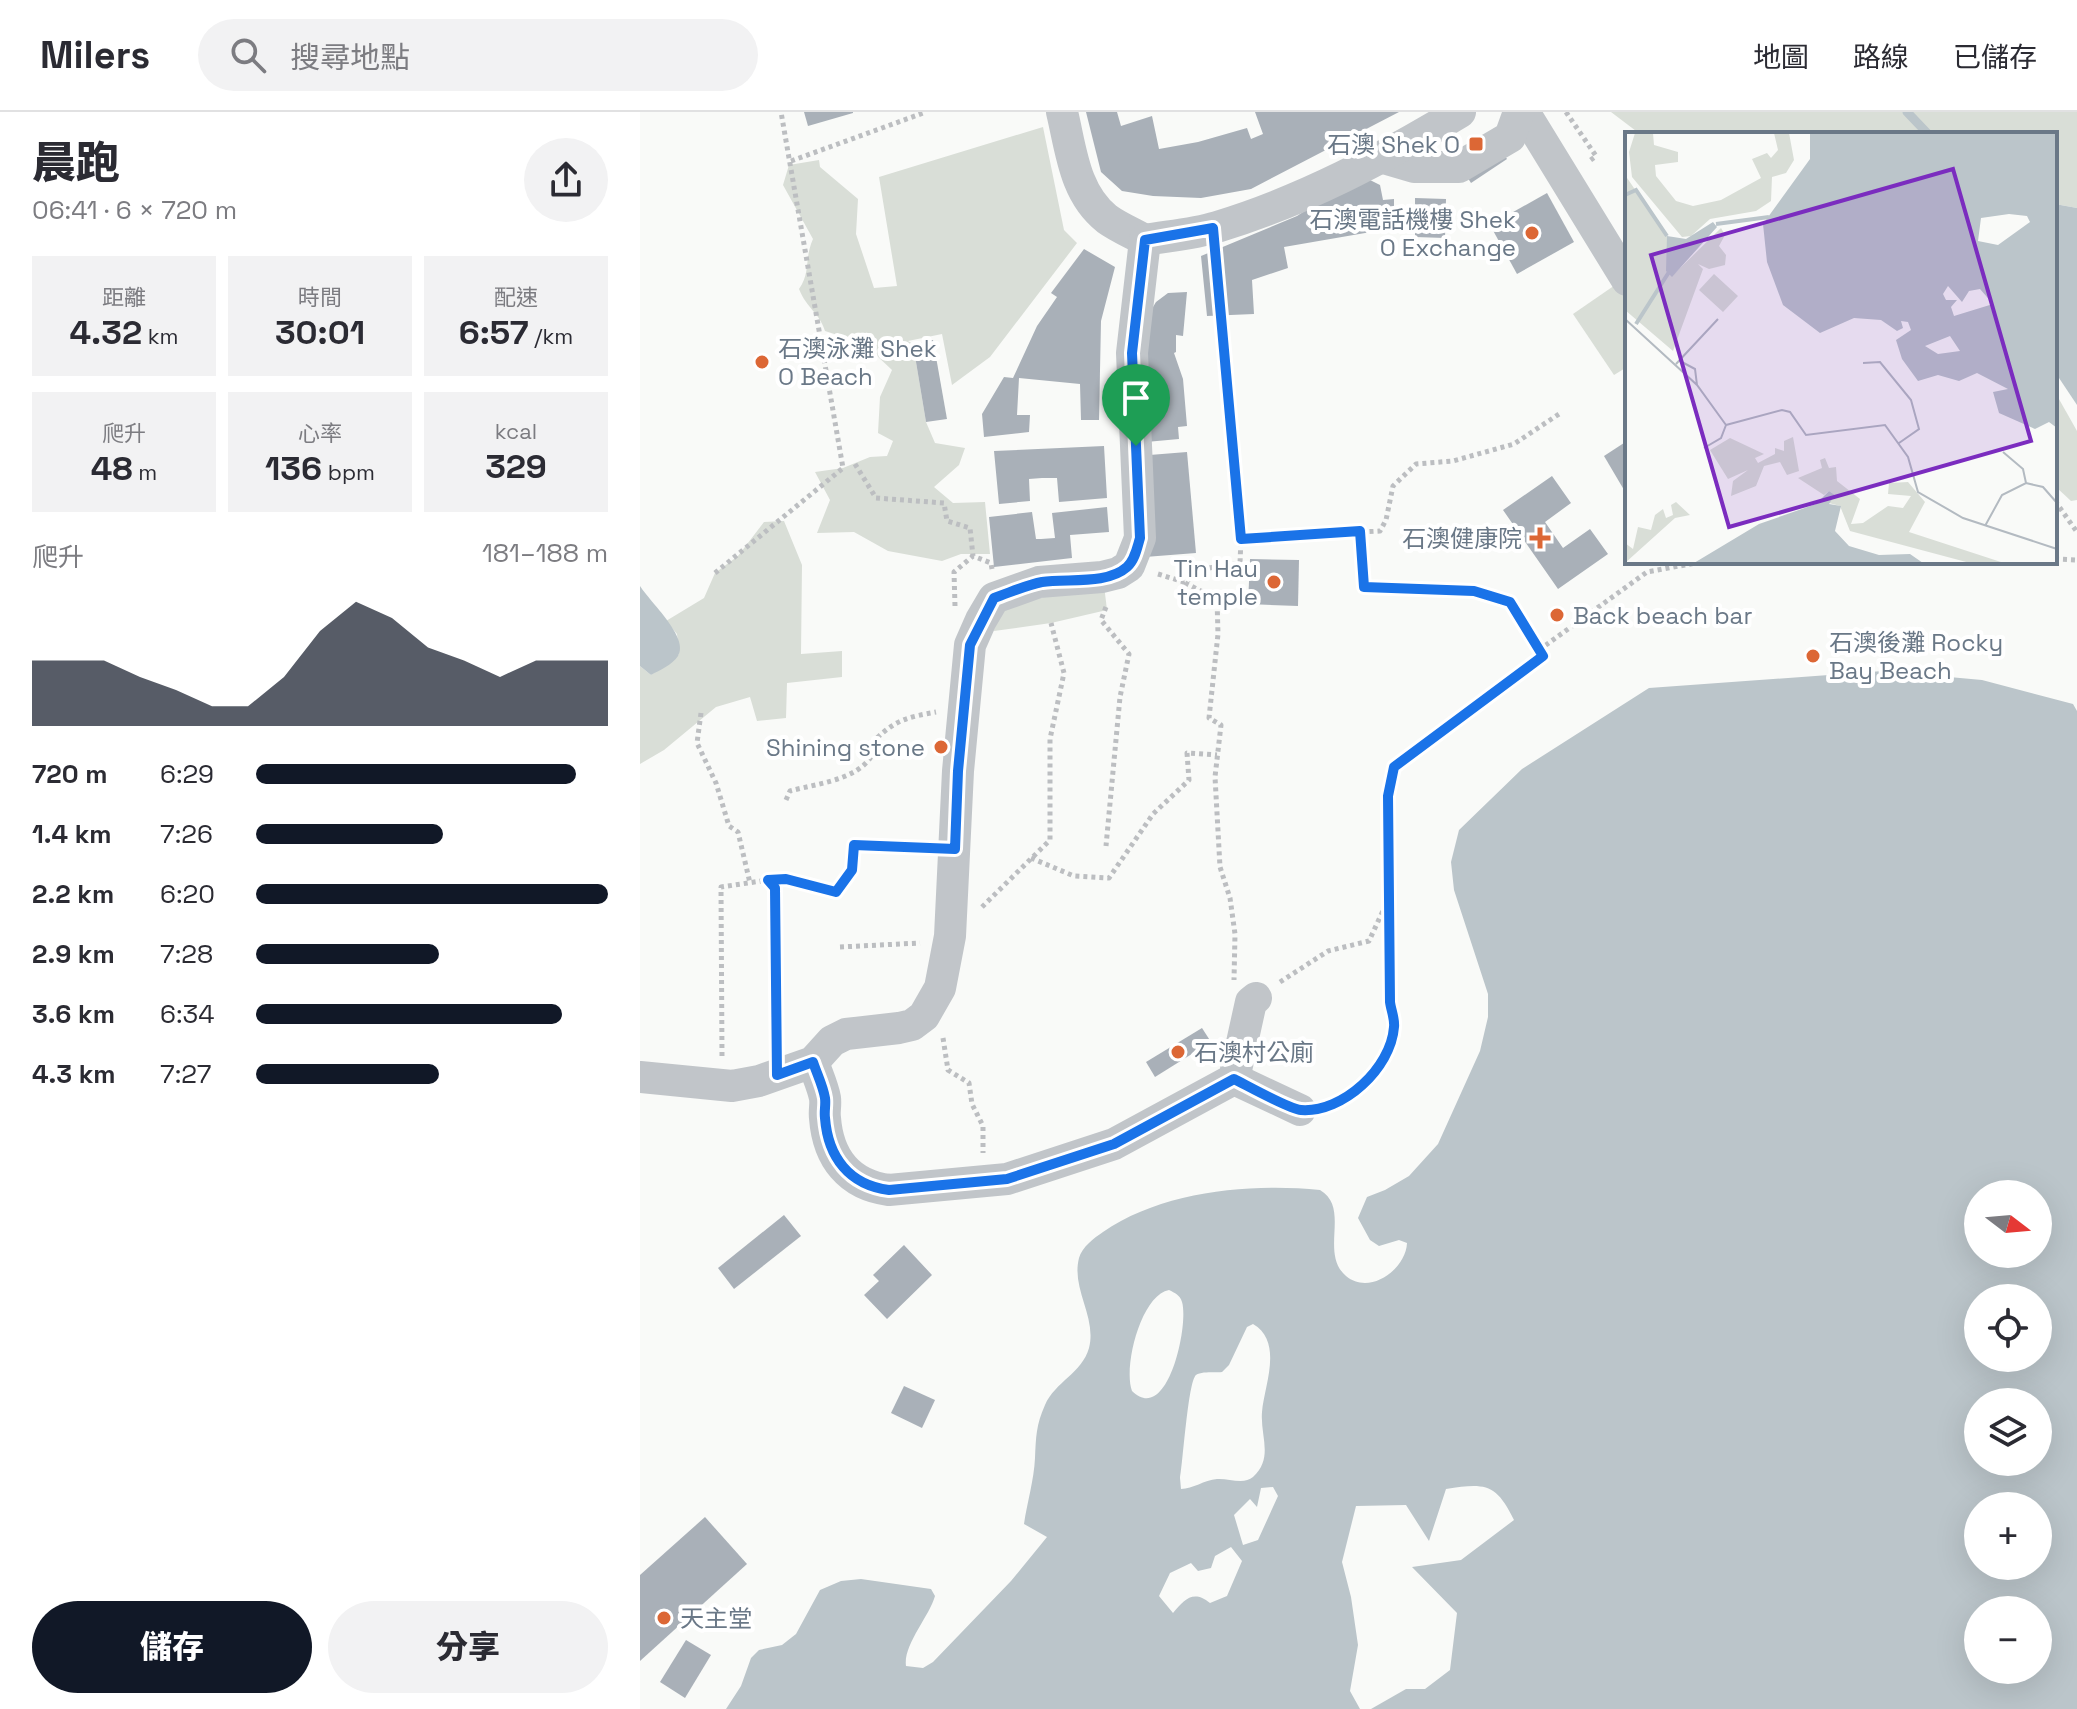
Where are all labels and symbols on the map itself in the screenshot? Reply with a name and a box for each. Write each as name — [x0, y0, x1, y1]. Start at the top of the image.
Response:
place label: 石澳 Shek O — [1327, 129, 1460, 160]
inset map — [1625, 132, 2057, 564]
marker: 石澳 Shek O — [1467, 135, 1485, 153]
place label: 石澳電話機樓 Shek O Exchange — [1309, 204, 1516, 263]
marker: 石澳電話機樓 Shek O Exchange — [1523, 224, 1541, 242]
place label: 石澳泳灘 Shek O Beach — [778, 333, 937, 392]
marker: 石澳泳灘 Shek O Beach — [753, 353, 771, 371]
pin — [1102, 364, 1170, 446]
place label: 石澳健康院 — [1402, 523, 1522, 554]
marker: 石澳健康院 — [1529, 527, 1551, 549]
place label: Tin Hau temple — [1173, 553, 1258, 612]
marker: Tin Hau temple — [1265, 573, 1283, 591]
place label: Back beach bar — [1573, 600, 1752, 631]
marker: Back beach bar — [1548, 606, 1566, 624]
place label: 石澳後灘 Rocky Bay Beach — [1829, 627, 2003, 686]
marker: 石澳後灘 Rocky Bay Beach — [1804, 647, 1822, 665]
place label: Shining stone — [766, 732, 925, 763]
marker: Shining stone — [932, 738, 950, 756]
place label: 石澳村公廁 — [1194, 1037, 1314, 1068]
marker: 石澳村公廁 — [1169, 1043, 1187, 1061]
north arrow — [1964, 1180, 2052, 1268]
place label: 天主堂 — [680, 1603, 752, 1634]
marker: 天主堂 — [655, 1609, 673, 1627]

